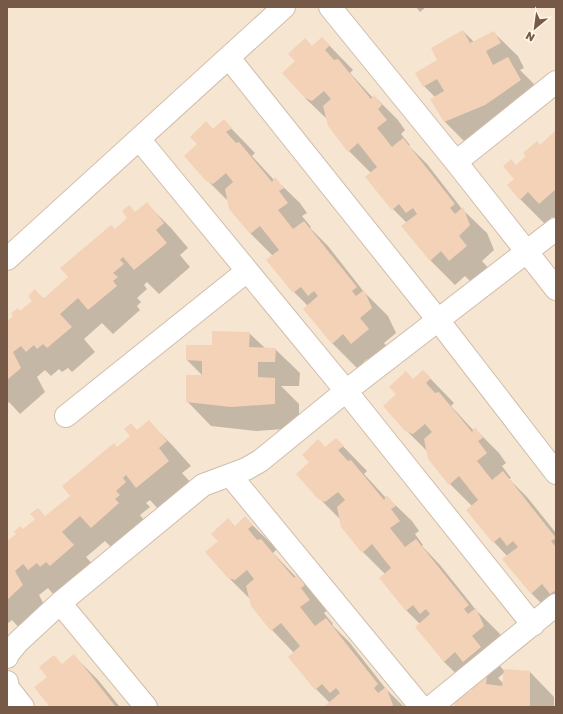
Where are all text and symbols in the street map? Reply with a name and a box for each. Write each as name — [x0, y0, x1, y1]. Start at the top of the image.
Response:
north arrow — [515, 8, 555, 48]
text: N — [523, 29, 537, 45]

